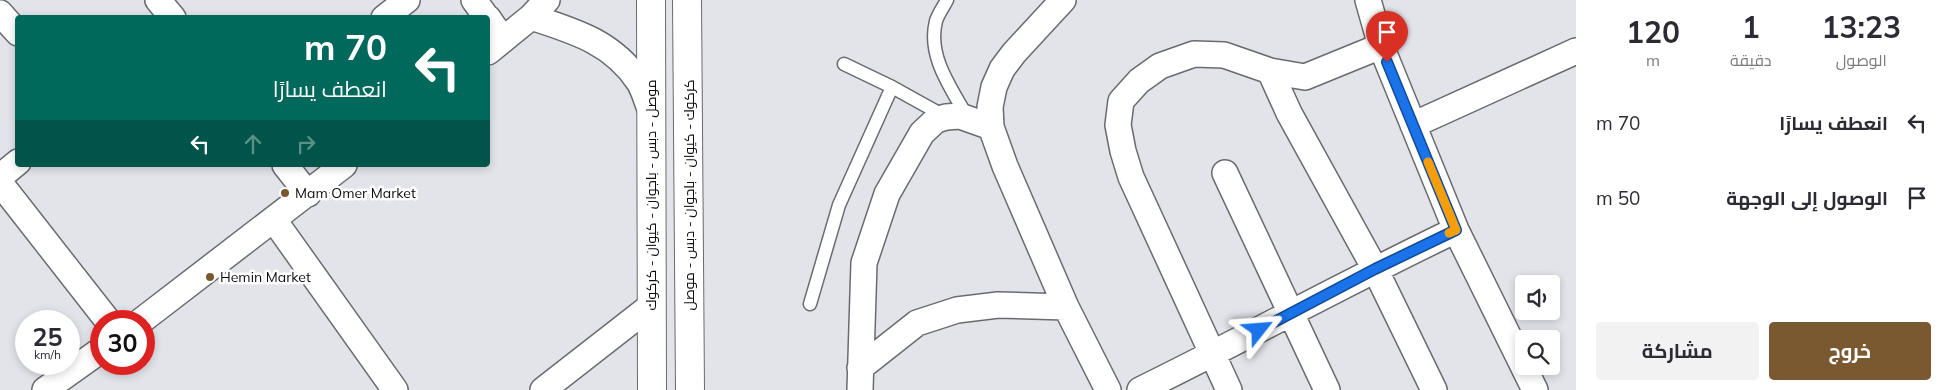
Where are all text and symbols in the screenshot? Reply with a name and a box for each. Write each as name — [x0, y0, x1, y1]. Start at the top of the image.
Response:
text: 1 — [1742, 8, 1760, 46]
text: 13:23 — [1822, 8, 1901, 46]
pin — [1366, 11, 1408, 62]
text: 120 — [1626, 13, 1680, 51]
icon: arrive — [1373, 18, 1401, 46]
text: 70 m — [304, 25, 387, 69]
icon: left — [405, 35, 470, 100]
text: m — [1646, 50, 1660, 70]
text: دقيقة — [1730, 50, 1772, 70]
text: الوصول — [1836, 50, 1887, 70]
text: انعطف يسارًا — [273, 75, 387, 103]
street label: موصل - دبس - باجوان - كيوان - كركوك — [642, 79, 660, 311]
street label: كركوك - كيوان - باجوان - دبس - موصل — [680, 79, 698, 311]
icon: left — [1903, 109, 1931, 137]
text: 70 m — [1596, 111, 1640, 135]
text: انعطف يسارًا — [1779, 111, 1888, 135]
icon: left — [186, 130, 214, 158]
icon: ahead — [239, 130, 267, 158]
icon: right — [292, 130, 320, 158]
place label: Mam Omer Market — [295, 184, 416, 202]
icon: arrive — [1903, 184, 1931, 212]
text: 50 m — [1596, 186, 1640, 210]
text: الوصول إلى الوجهة — [1726, 186, 1888, 210]
marker: Mam Omer Market — [279, 187, 291, 199]
place label: Hemin Market — [220, 268, 311, 286]
marker: Hemin Market — [204, 271, 216, 283]
map controls — [1515, 275, 1560, 375]
button: sound — [1515, 275, 1560, 320]
position arrow — [1232, 303, 1284, 355]
speed limit sign: 30 — [90, 310, 155, 375]
text: 25 — [32, 321, 63, 352]
button: مشاركة — [1596, 322, 1759, 380]
button: خروج — [1769, 322, 1931, 380]
button: search — [1515, 330, 1560, 375]
text: km/h — [34, 347, 61, 362]

